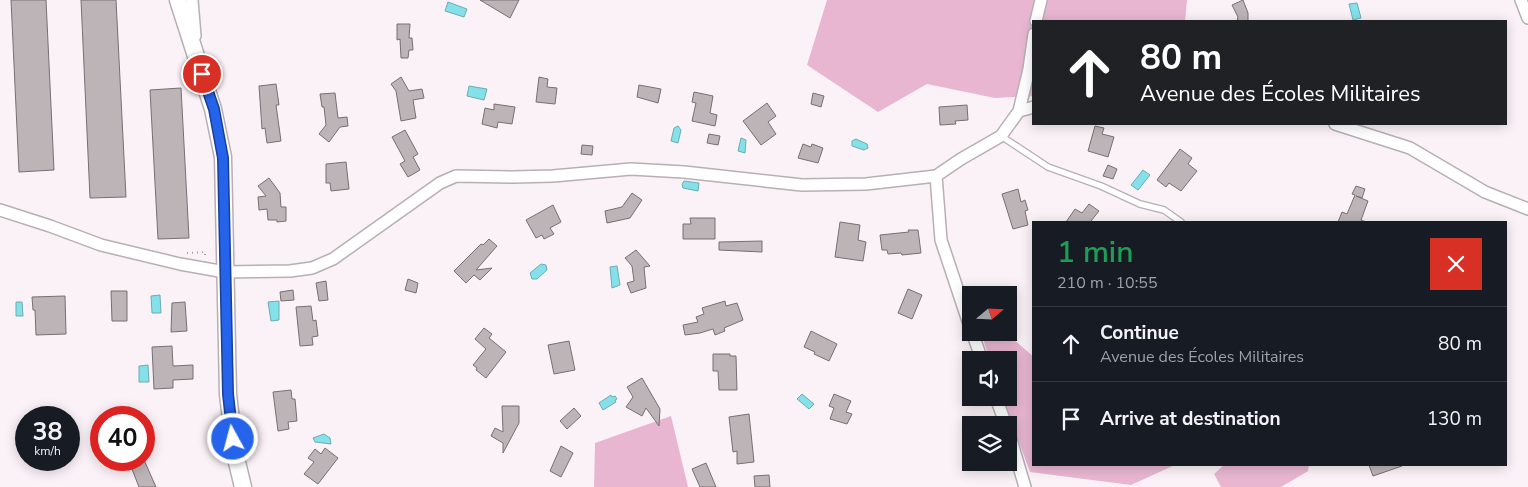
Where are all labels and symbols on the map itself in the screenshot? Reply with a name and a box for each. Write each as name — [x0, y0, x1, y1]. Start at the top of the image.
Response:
pin — [181, 53, 223, 95]
north arrow — [962, 286, 1018, 341]
speed limit sign: 40 — [90, 406, 155, 471]
position arrow — [206, 412, 258, 464]

